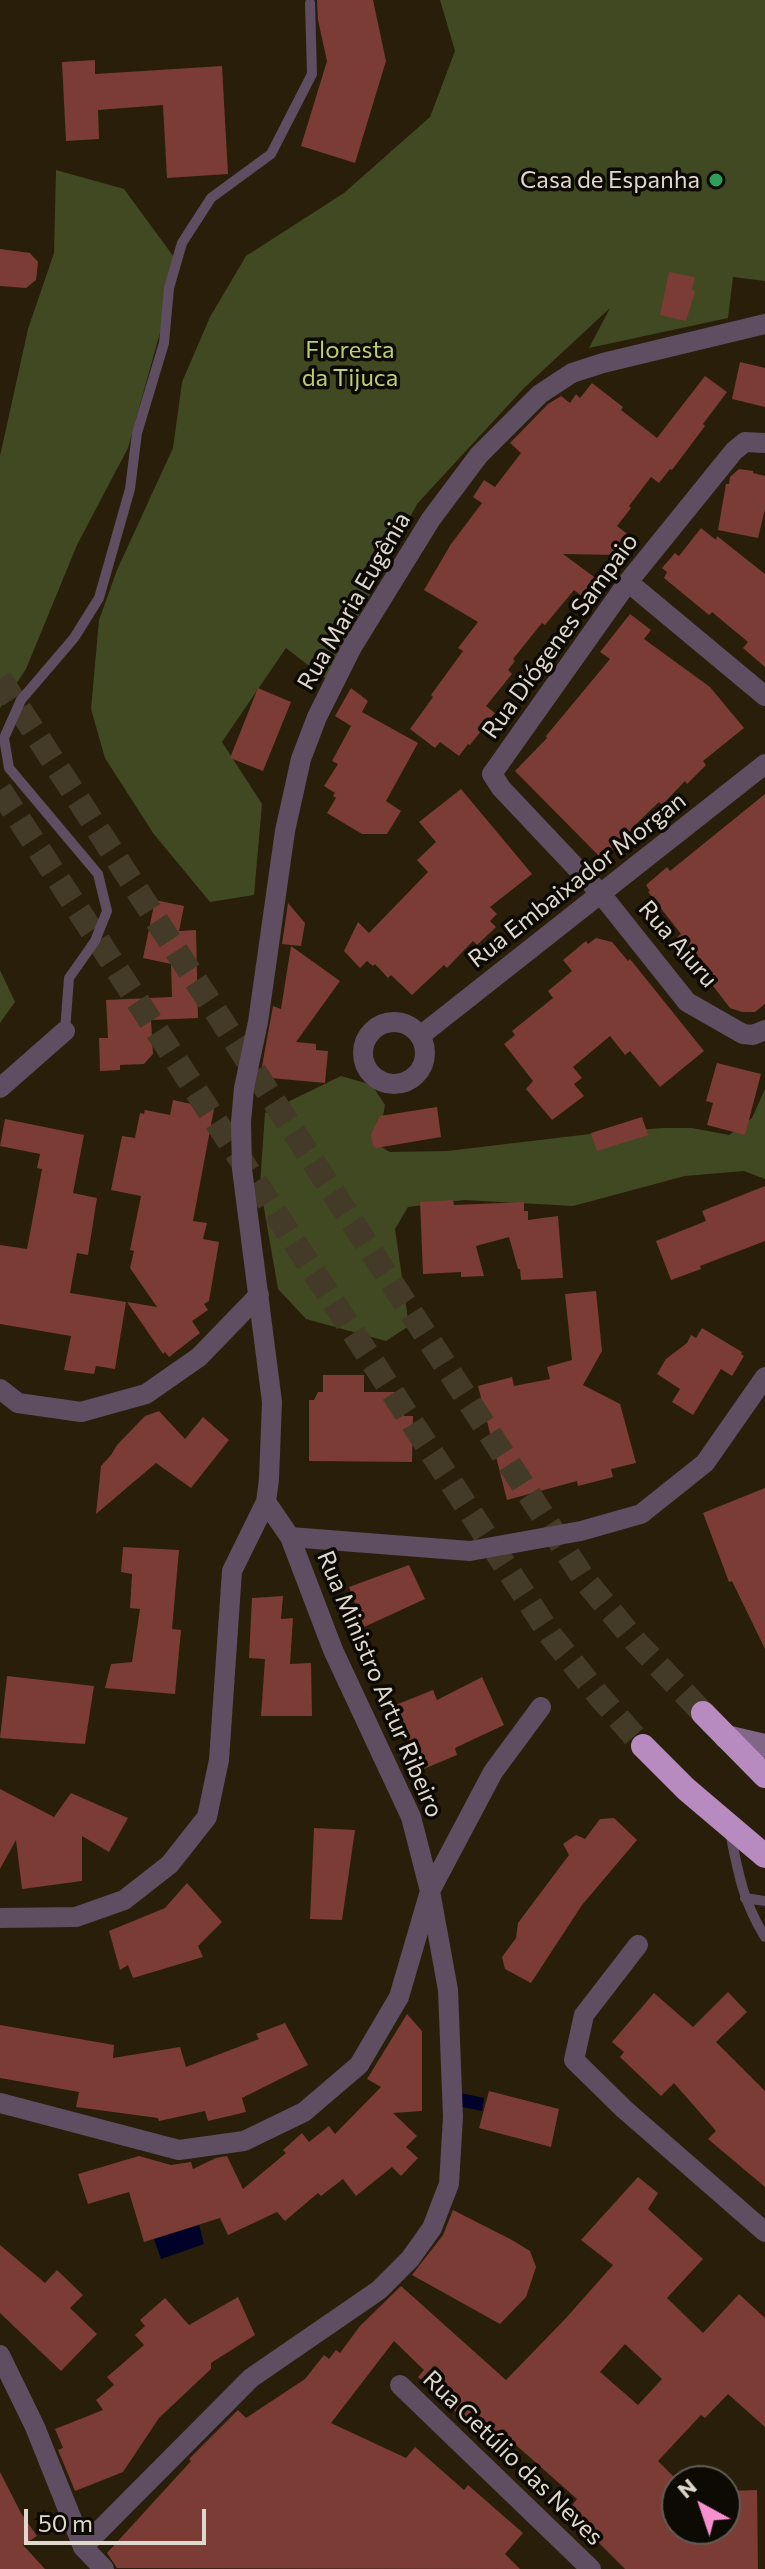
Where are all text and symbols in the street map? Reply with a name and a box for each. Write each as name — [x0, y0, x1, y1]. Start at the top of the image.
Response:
place label: Casa de Espanha — [520, 166, 700, 194]
marker: Casa de Espanha — [707, 171, 725, 189]
park label: Floresta da Tijuca — [302, 336, 398, 392]
street label: Rua Maria Eugênia — [291, 507, 417, 695]
street label: Rua Diógenes Sampaio — [476, 528, 644, 744]
street label: Rua Embaixador Morgan — [462, 786, 692, 974]
street label: Rua Aiuru — [632, 895, 724, 993]
street label: Rua Ministro Artur Ribeiro — [311, 1546, 449, 1822]
street label: Rua Getúlio das Neves — [417, 2365, 609, 2551]
north arrow — [661, 2465, 741, 2545]
text: N — [672, 2472, 702, 2503]
scale bar — [28, 2493, 210, 2543]
text: 50 m — [38, 2508, 93, 2537]

